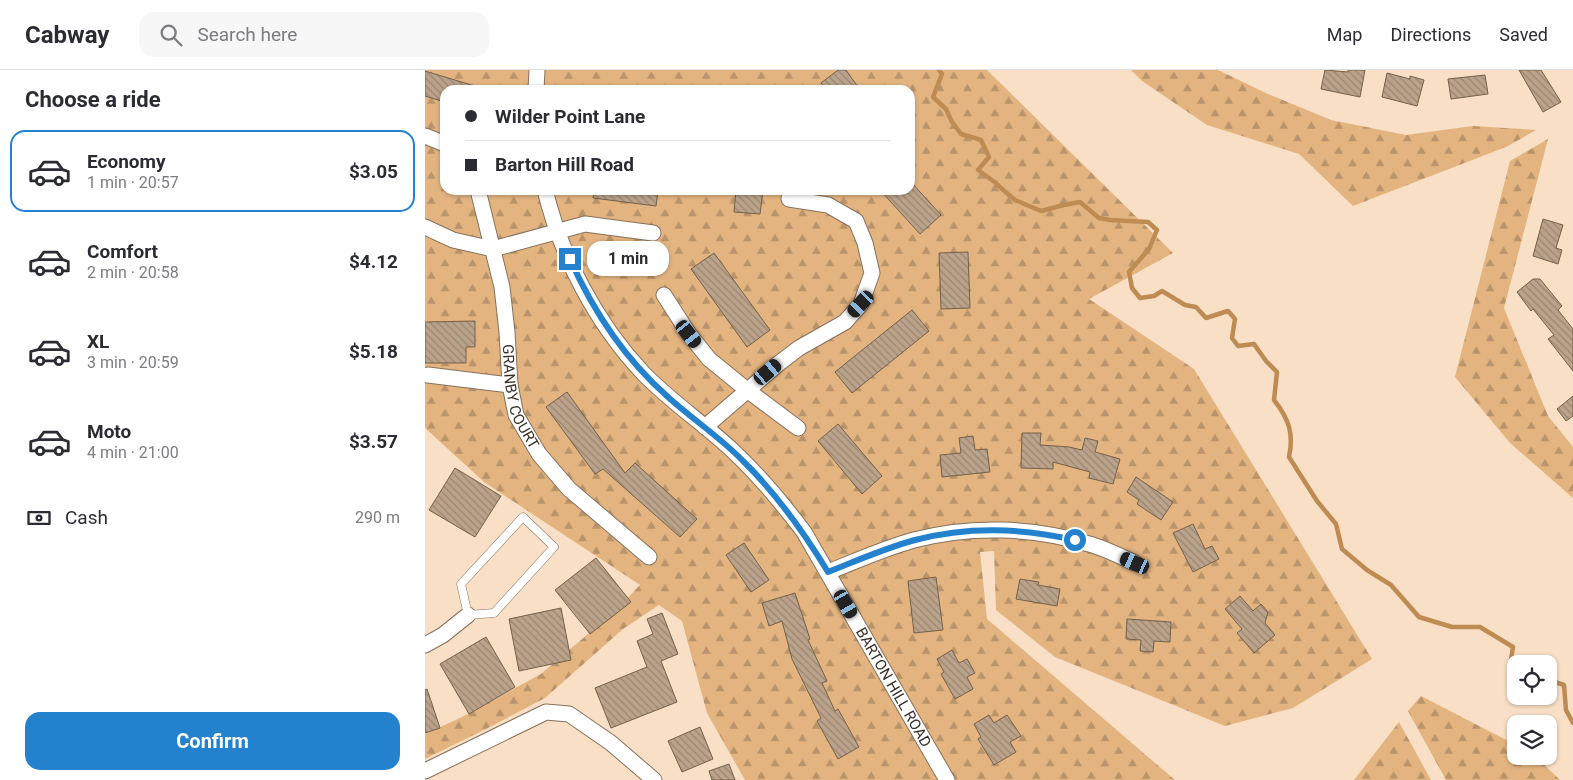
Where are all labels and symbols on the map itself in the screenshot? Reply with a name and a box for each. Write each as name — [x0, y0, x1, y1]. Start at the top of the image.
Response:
callout: 1 min — [587, 242, 670, 276]
route end — [559, 248, 581, 270]
car — [845, 288, 876, 320]
car — [673, 318, 704, 350]
street label: GRANBY COURT — [499, 344, 543, 452]
car — [751, 357, 784, 387]
route start — [1064, 529, 1086, 551]
car — [1118, 550, 1151, 576]
car — [832, 587, 859, 621]
street label: BARTON HILL ROAD — [852, 624, 935, 750]

